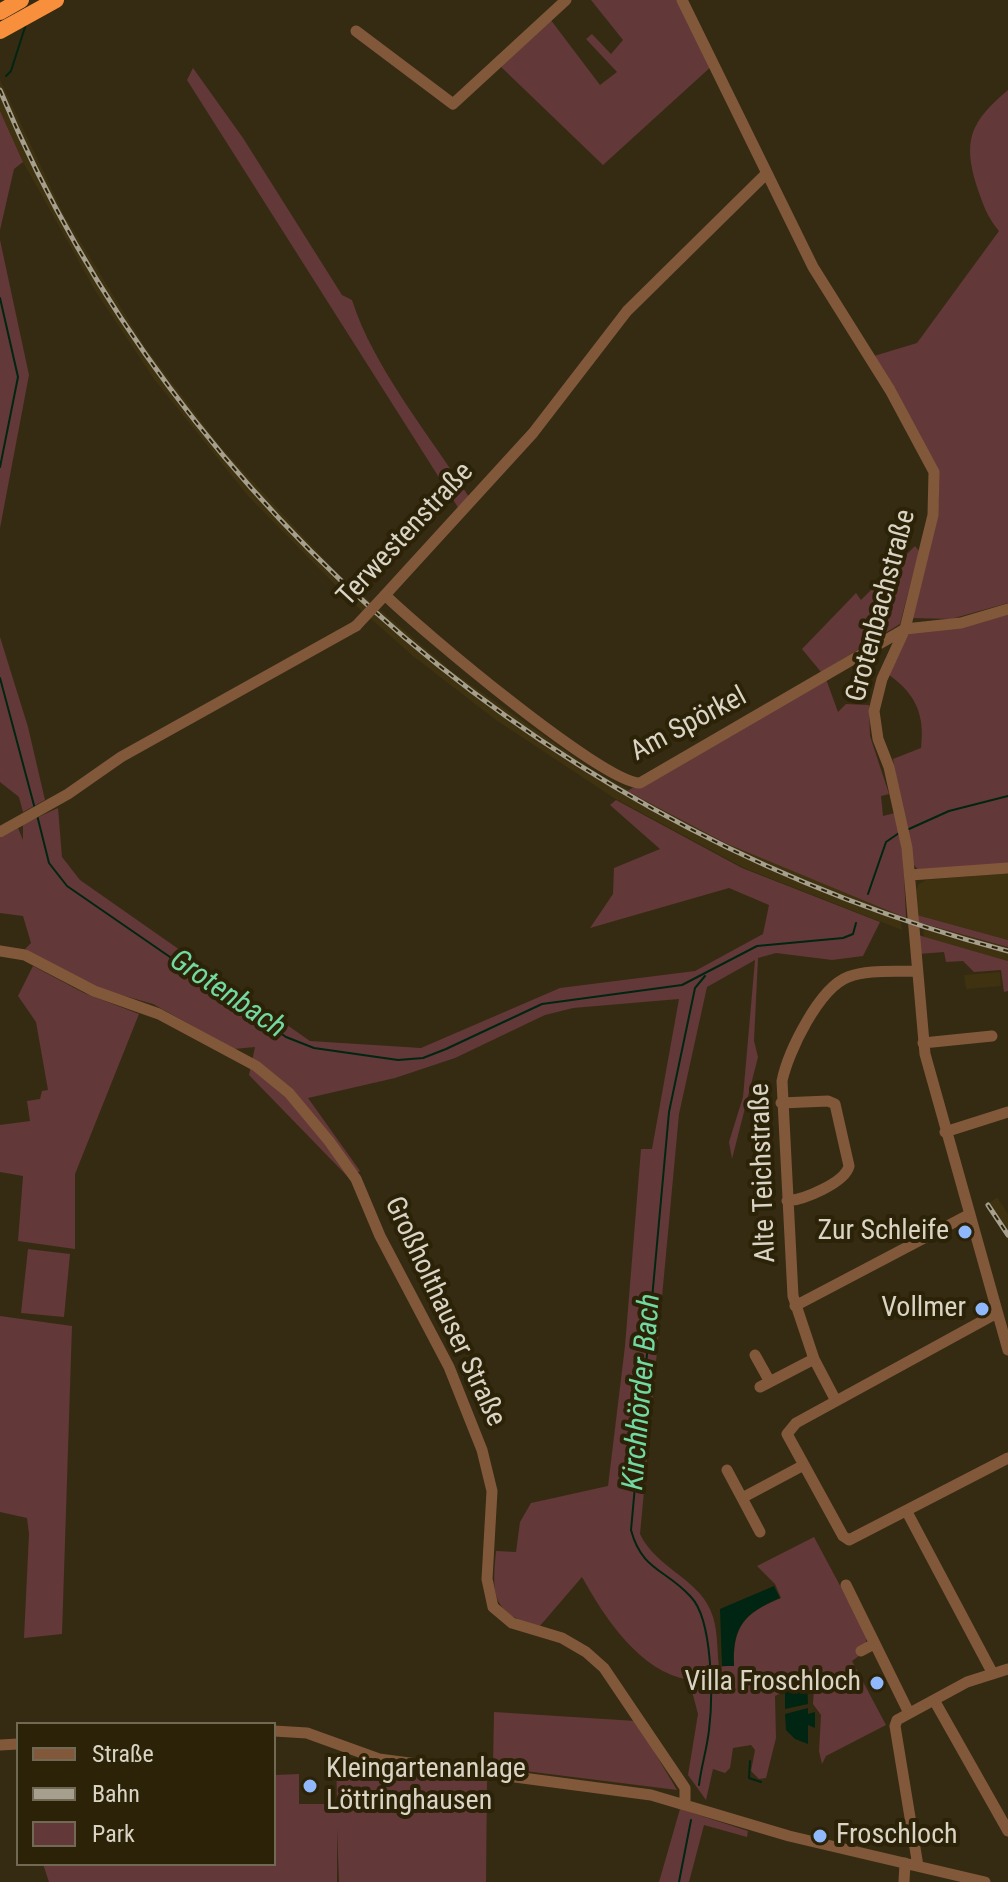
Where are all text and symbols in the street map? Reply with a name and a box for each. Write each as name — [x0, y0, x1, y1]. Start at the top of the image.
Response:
street label: Terwestenstraße — [331, 456, 481, 614]
street label: Grotenbachstraße — [840, 506, 924, 706]
street label: Am Spörkel — [625, 680, 753, 770]
water label: Grotenbach — [162, 943, 292, 1047]
street label: Alte Teichstraße — [744, 1083, 784, 1263]
street label: Großholthauser Straße — [376, 1192, 512, 1432]
place label: Zur Schleife — [818, 1215, 949, 1249]
marker: Zur Schleife — [956, 1223, 974, 1241]
water label: Kirchhörder Bach — [616, 1292, 670, 1492]
place label: Vollmer — [881, 1292, 966, 1326]
marker: Vollmer — [973, 1300, 991, 1318]
place label: Villa Froschloch — [685, 1666, 861, 1700]
marker: Villa Froschloch — [868, 1674, 886, 1692]
legend — [16, 1722, 276, 1866]
text: Straße — [92, 1740, 154, 1768]
place label: Kleingartenanlage Löttringhausen — [326, 1753, 526, 1819]
marker: Kleingartenanlage Löttringhausen — [301, 1777, 319, 1795]
text: Bahn — [92, 1780, 140, 1808]
place label: Froschloch — [836, 1819, 958, 1853]
text: Park — [92, 1820, 135, 1848]
marker: Froschloch — [811, 1827, 829, 1845]

